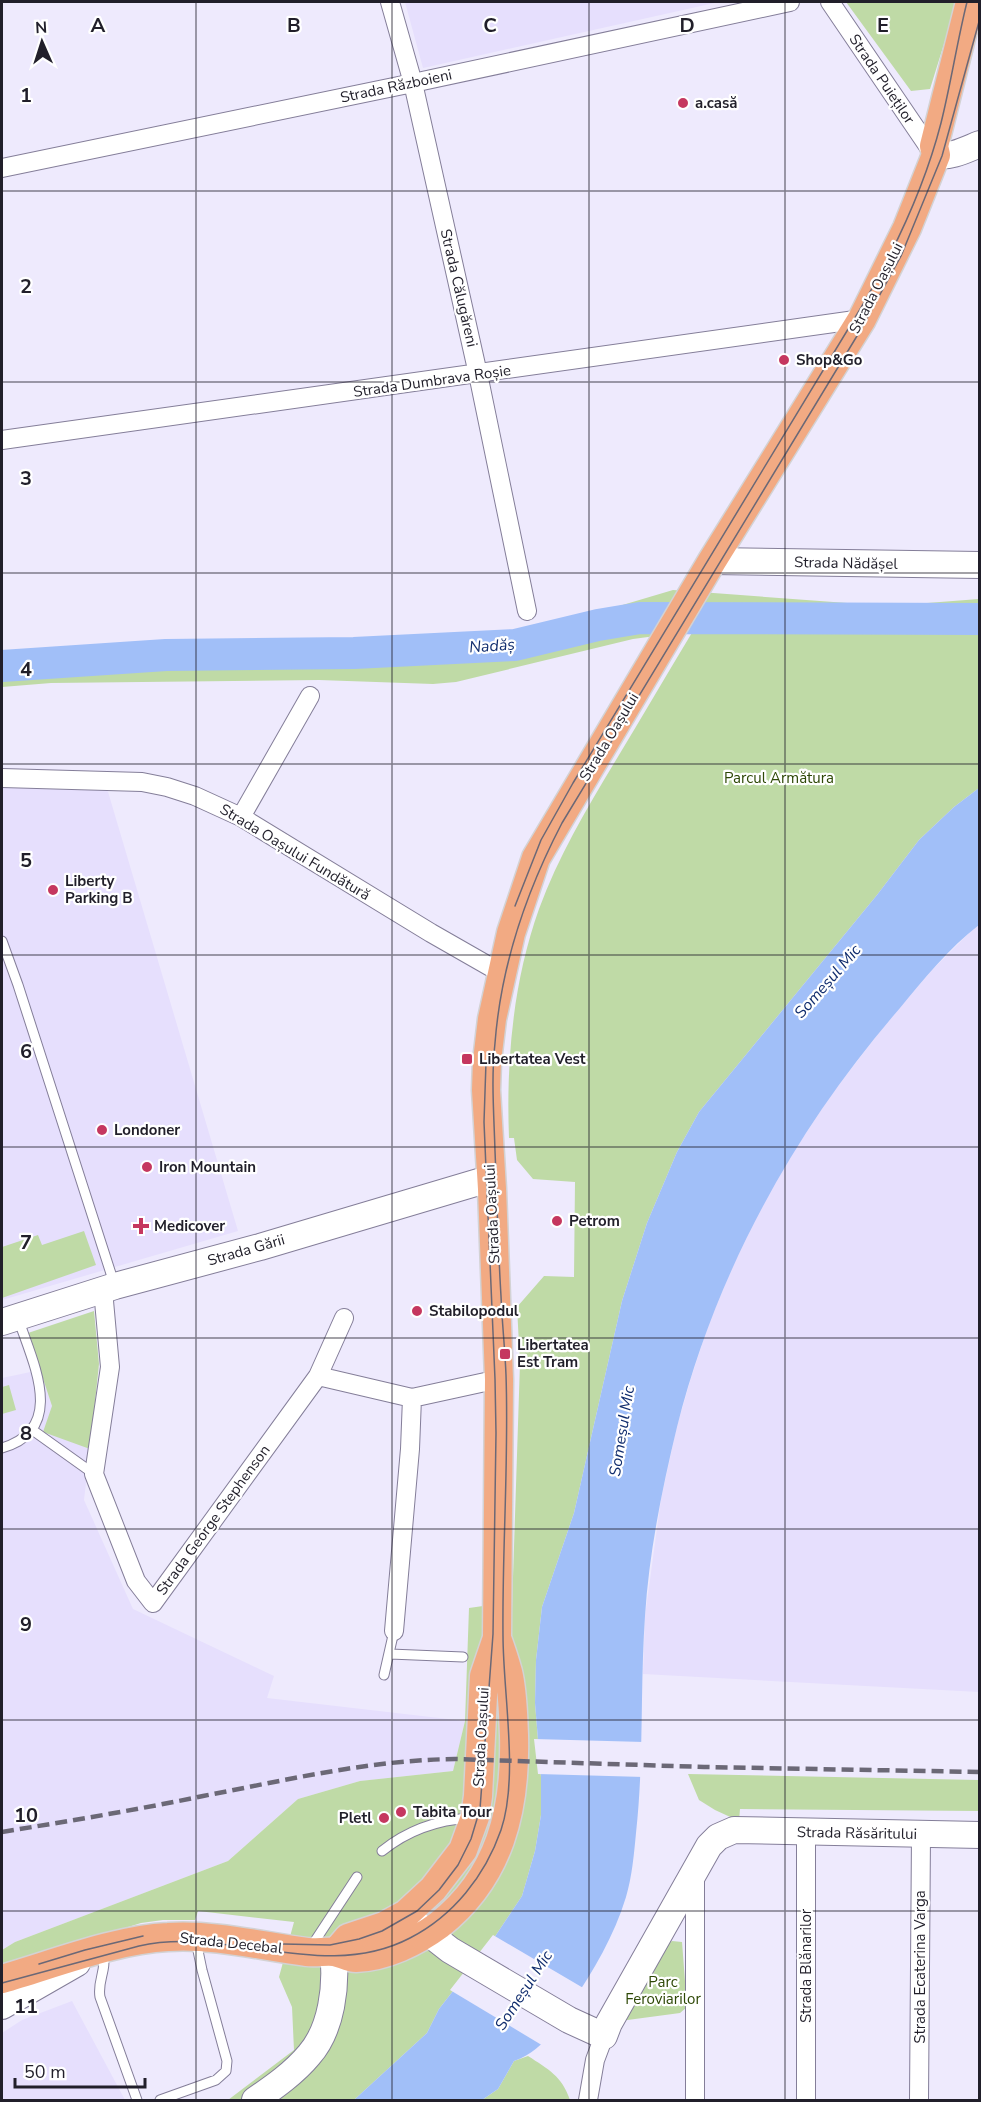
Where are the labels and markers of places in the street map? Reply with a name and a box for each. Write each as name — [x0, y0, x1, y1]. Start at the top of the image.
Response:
place label: a.casă — [695, 93, 737, 113]
marker: a.casă — [676, 96, 690, 110]
place label: Shop&Go — [796, 350, 863, 370]
marker: Shop&Go — [777, 353, 791, 367]
place label: Liberty Parking B — [65, 871, 133, 908]
marker: Liberty Parking B — [46, 883, 60, 897]
place label: Libertatea Vest — [479, 1049, 586, 1069]
marker: Libertatea Vest — [460, 1052, 474, 1066]
place label: Londoner — [114, 1120, 180, 1140]
marker: Londoner — [95, 1123, 109, 1137]
place label: Iron Mountain — [159, 1157, 256, 1177]
marker: Iron Mountain — [140, 1160, 154, 1174]
place label: Petrom — [569, 1211, 620, 1231]
marker: Petrom — [550, 1214, 564, 1228]
place label: Medicover — [154, 1216, 225, 1236]
marker: Medicover — [132, 1217, 150, 1235]
place label: Stabilopodul — [429, 1301, 519, 1321]
marker: Stabilopodul — [410, 1304, 424, 1318]
place label: Libertatea Est Tram — [517, 1335, 589, 1372]
marker: Libertatea Est Tram — [498, 1347, 512, 1361]
place label: Tabita Tour — [413, 1802, 492, 1822]
marker: Tabita Tour — [394, 1805, 408, 1819]
place label: Pletl — [339, 1808, 372, 1828]
marker: Pletl — [377, 1811, 391, 1825]

